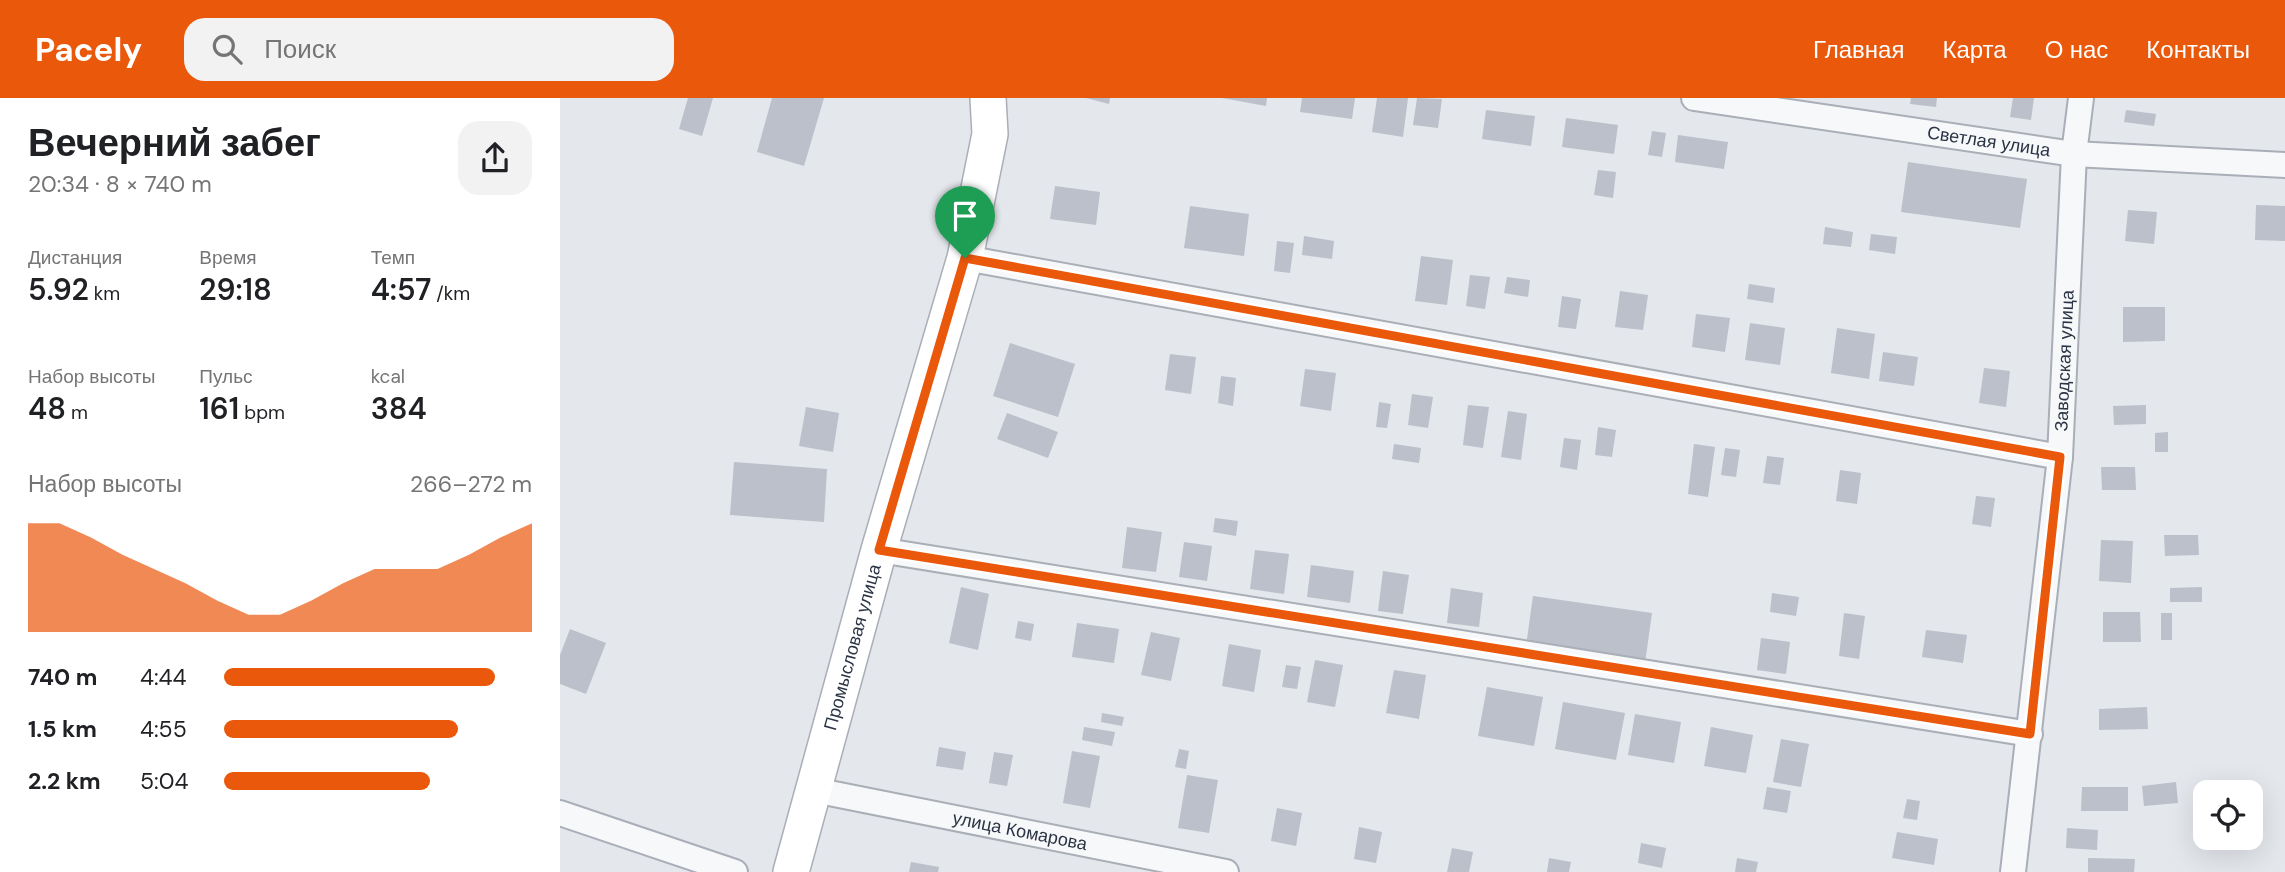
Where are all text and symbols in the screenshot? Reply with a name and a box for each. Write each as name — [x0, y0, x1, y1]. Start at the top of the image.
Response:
search box — [184, 18, 674, 81]
text: Pacely — [35, 28, 142, 71]
icon: search — [208, 30, 246, 68]
text: Поиск — [264, 32, 336, 66]
text: Главная — [1813, 34, 1904, 65]
text: Карта — [1942, 34, 2007, 65]
text: О нас — [2045, 34, 2108, 65]
text: Контакты — [2146, 34, 2250, 65]
text: Вечерний забег — [28, 118, 321, 168]
button: share — [458, 121, 532, 195]
street label: Светлая улица — [1926, 121, 2053, 163]
text: 20:34 · 8 × 740 m — [28, 169, 212, 199]
pin — [935, 186, 995, 258]
icon: arrive — [946, 197, 984, 235]
text: Дистанция — [28, 245, 122, 270]
text: Время — [199, 245, 257, 270]
text: Темп — [371, 245, 415, 270]
text: 5.92 — [28, 270, 89, 309]
text: 29:18 — [199, 270, 272, 309]
text: 4:57 — [371, 270, 431, 309]
text: km — [89, 281, 120, 306]
text: /km — [431, 281, 470, 306]
street label: Заводская улица — [2049, 288, 2080, 432]
text: Набор высоты — [28, 364, 155, 389]
text: Пульс — [199, 364, 253, 389]
text: kcal — [371, 364, 405, 389]
text: 48 — [28, 389, 66, 428]
text: 161 — [199, 389, 239, 428]
text: 384 — [371, 389, 427, 428]
text: m — [66, 400, 88, 425]
text: bpm — [239, 400, 285, 425]
text: Набор высоты — [28, 469, 182, 499]
text: 266–272 m — [410, 469, 532, 499]
street label: Промысловая улица — [818, 560, 887, 733]
text: 740 m — [28, 662, 97, 692]
text: 4:44 — [140, 662, 187, 692]
text: 1.5 km — [28, 714, 97, 744]
text: 4:55 — [140, 714, 187, 744]
text: 2.2 km — [28, 766, 101, 796]
text: 5:04 — [140, 766, 188, 796]
map controls — [2193, 780, 2263, 850]
button: locate — [2193, 780, 2263, 850]
street label: улица Комарова — [951, 806, 1090, 856]

